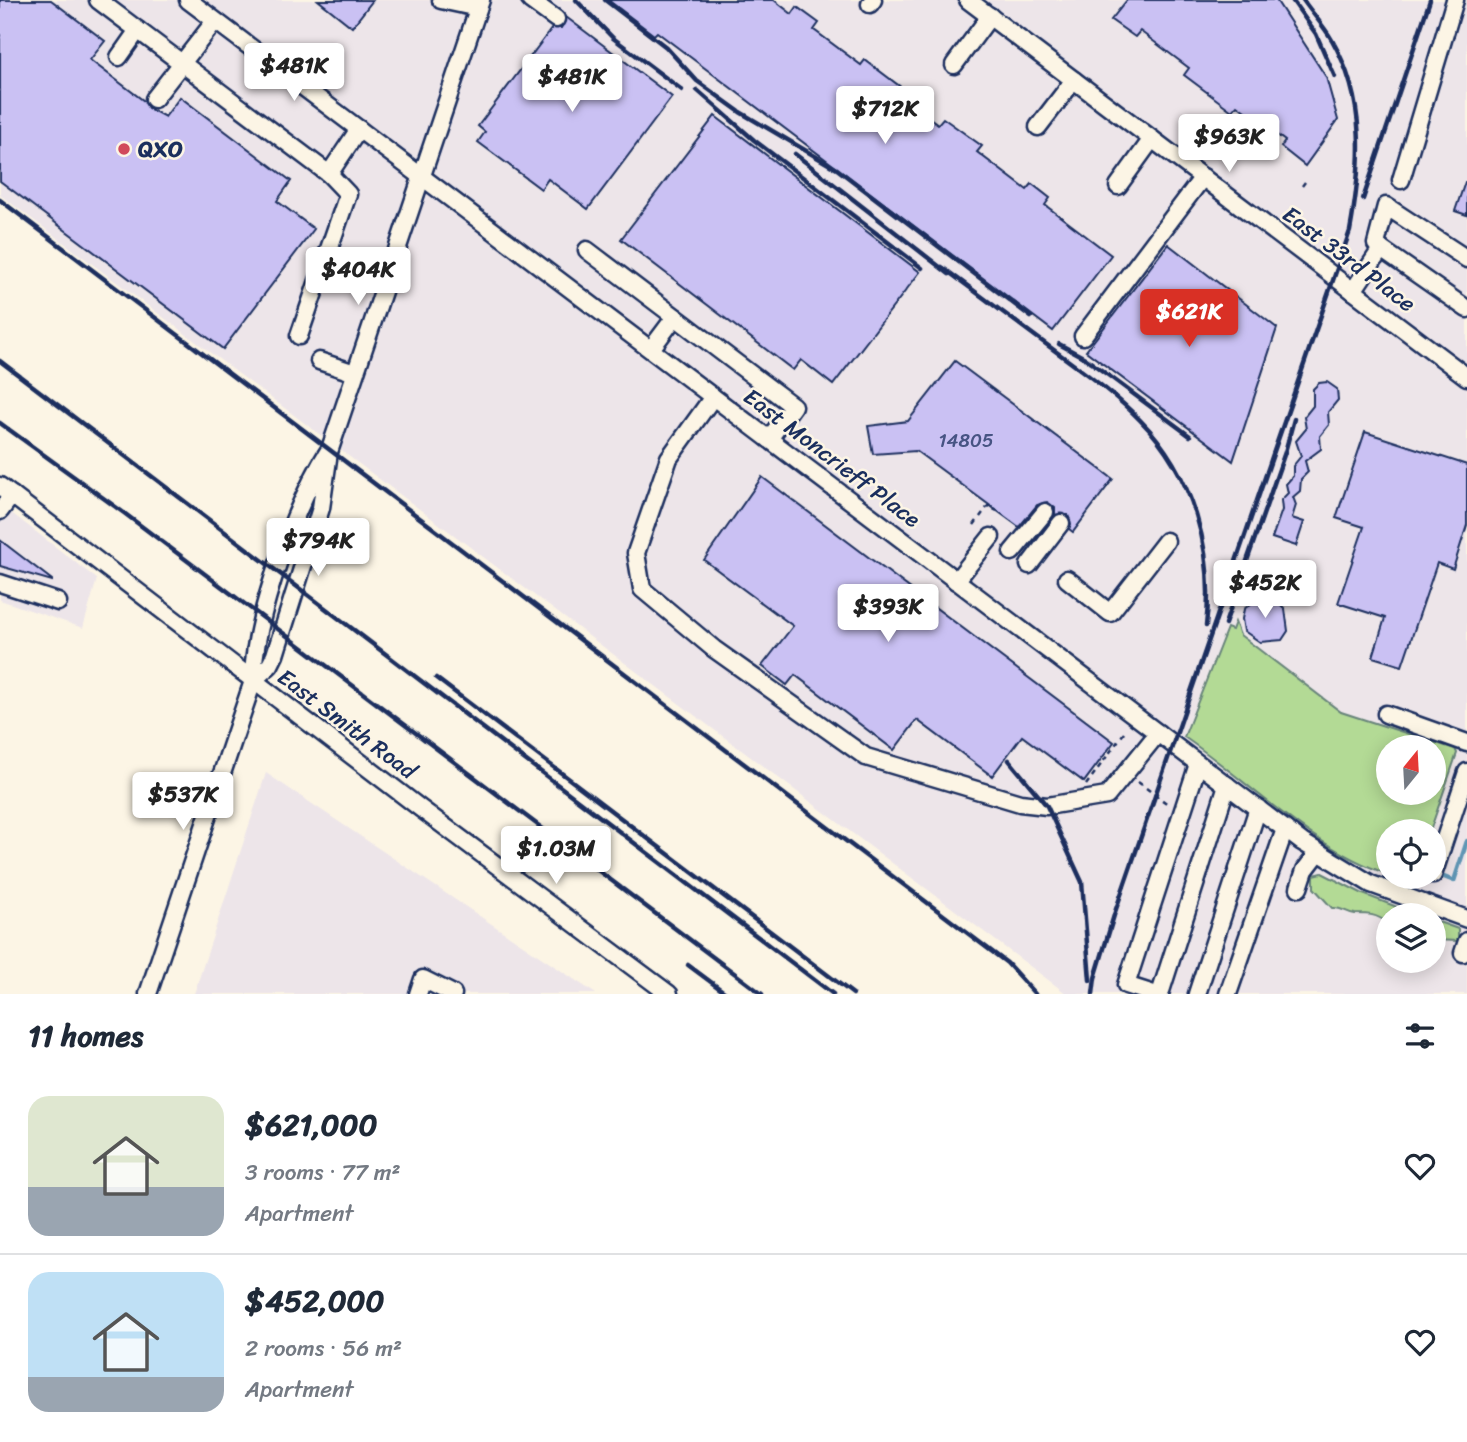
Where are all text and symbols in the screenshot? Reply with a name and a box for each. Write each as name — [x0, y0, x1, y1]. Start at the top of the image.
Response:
pin: $481K — [245, 43, 343, 103]
text: $481K — [260, 45, 328, 86]
pin: $481K — [523, 54, 621, 114]
text: $481K — [538, 56, 606, 97]
pin: $712K — [836, 86, 934, 146]
text: $712K — [852, 88, 918, 129]
pin: $963K — [1180, 114, 1278, 174]
text: $963K — [1194, 116, 1264, 157]
place label: QXO — [138, 129, 183, 170]
marker: QXO — [116, 141, 132, 157]
street label: East 33rd Place — [1273, 195, 1425, 323]
pin: $404K — [309, 247, 407, 307]
text: $404K — [322, 249, 394, 290]
pin: $621K — [1140, 290, 1238, 349]
text: $621K — [1156, 291, 1222, 332]
street label: East Moncrieff Place — [734, 377, 930, 539]
house number: 14805 — [938, 424, 994, 457]
pin: $794K — [269, 518, 367, 578]
text: $794K — [282, 520, 354, 561]
pin: $452K — [1216, 560, 1314, 620]
text: $452K — [1229, 562, 1301, 603]
pin: $393K — [839, 584, 937, 644]
text: $393K — [854, 586, 922, 627]
street label: East Smith Road — [268, 658, 427, 792]
north arrow — [1376, 735, 1446, 805]
map controls — [1376, 735, 1446, 973]
pin: $537K — [134, 772, 232, 832]
text: $537K — [148, 774, 218, 815]
button: locate — [1376, 819, 1446, 889]
pin: $1.03M — [499, 826, 613, 886]
text: $1.03M — [517, 828, 595, 869]
button: layers — [1376, 903, 1446, 973]
text: 11 homes — [28, 1009, 143, 1063]
icon: filters — [1401, 1017, 1439, 1055]
text: $621,000 — [245, 1098, 377, 1152]
icon: home — [84, 1124, 168, 1208]
icon: heart — [1401, 1147, 1439, 1185]
text: 3 rooms · 77 m² — [245, 1152, 401, 1193]
text: Apartment — [245, 1193, 354, 1234]
text: $452,000 — [245, 1274, 385, 1328]
icon: home — [84, 1300, 168, 1384]
icon: heart — [1401, 1323, 1439, 1361]
text: 2 rooms · 56 m² — [245, 1328, 402, 1369]
text: Apartment — [245, 1369, 354, 1410]

